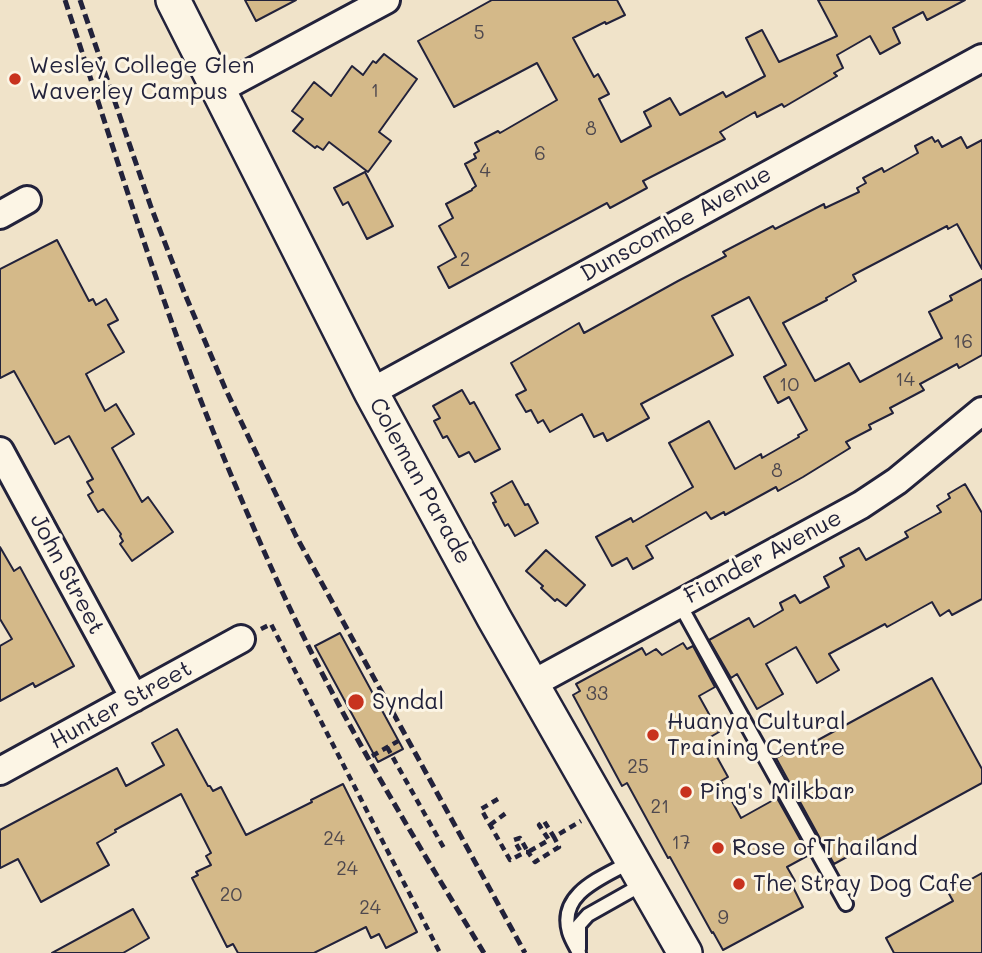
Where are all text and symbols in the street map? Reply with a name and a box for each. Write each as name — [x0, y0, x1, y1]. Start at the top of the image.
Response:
house number: 5 — [473, 22, 485, 44]
place label: Wesley College Glen Waverley Campus — [29, 52, 255, 106]
marker: Wesley College Glen Waverley Campus — [7, 71, 23, 87]
house number: 1 — [371, 80, 379, 102]
house number: 8 — [585, 118, 597, 140]
house number: 6 — [534, 143, 546, 165]
house number: 4 — [479, 160, 491, 182]
street label: Dunscombe Avenue — [576, 160, 776, 288]
house number: 2 — [460, 249, 470, 271]
house number: 16 — [953, 331, 973, 353]
house number: 14 — [895, 369, 915, 391]
house number: 10 — [779, 374, 799, 396]
street label: Coleman Parade — [363, 393, 477, 569]
house number: 8 — [771, 460, 783, 482]
street label: Fiander Avenue — [680, 504, 846, 610]
street label: John Street — [24, 509, 110, 639]
street label: Hunter Street — [45, 655, 197, 755]
house number: 33 — [586, 683, 608, 705]
place label: Syndal — [372, 688, 444, 716]
marker: Syndal — [346, 692, 366, 712]
place label: Huanya Cultural Training Centre — [667, 708, 846, 762]
marker: Huanya Cultural Training Centre — [645, 727, 661, 743]
house number: 25 — [627, 756, 649, 778]
place label: Ping's Milkbar — [700, 778, 855, 806]
marker: Ping's Milkbar — [678, 784, 694, 800]
house number: 21 — [650, 796, 670, 818]
house number: 24 — [323, 828, 345, 850]
house number: 17 — [671, 832, 691, 854]
place label: Rose of Thailand — [732, 834, 918, 862]
marker: Rose of Thailand — [710, 840, 726, 856]
house number: 24 — [336, 858, 358, 880]
place label: The Stray Dog Cafe — [753, 870, 973, 898]
marker: The Stray Dog Cafe — [731, 876, 747, 892]
house number: 20 — [220, 884, 242, 906]
house number: 24 — [359, 897, 381, 919]
house number: 9 — [717, 907, 729, 929]

